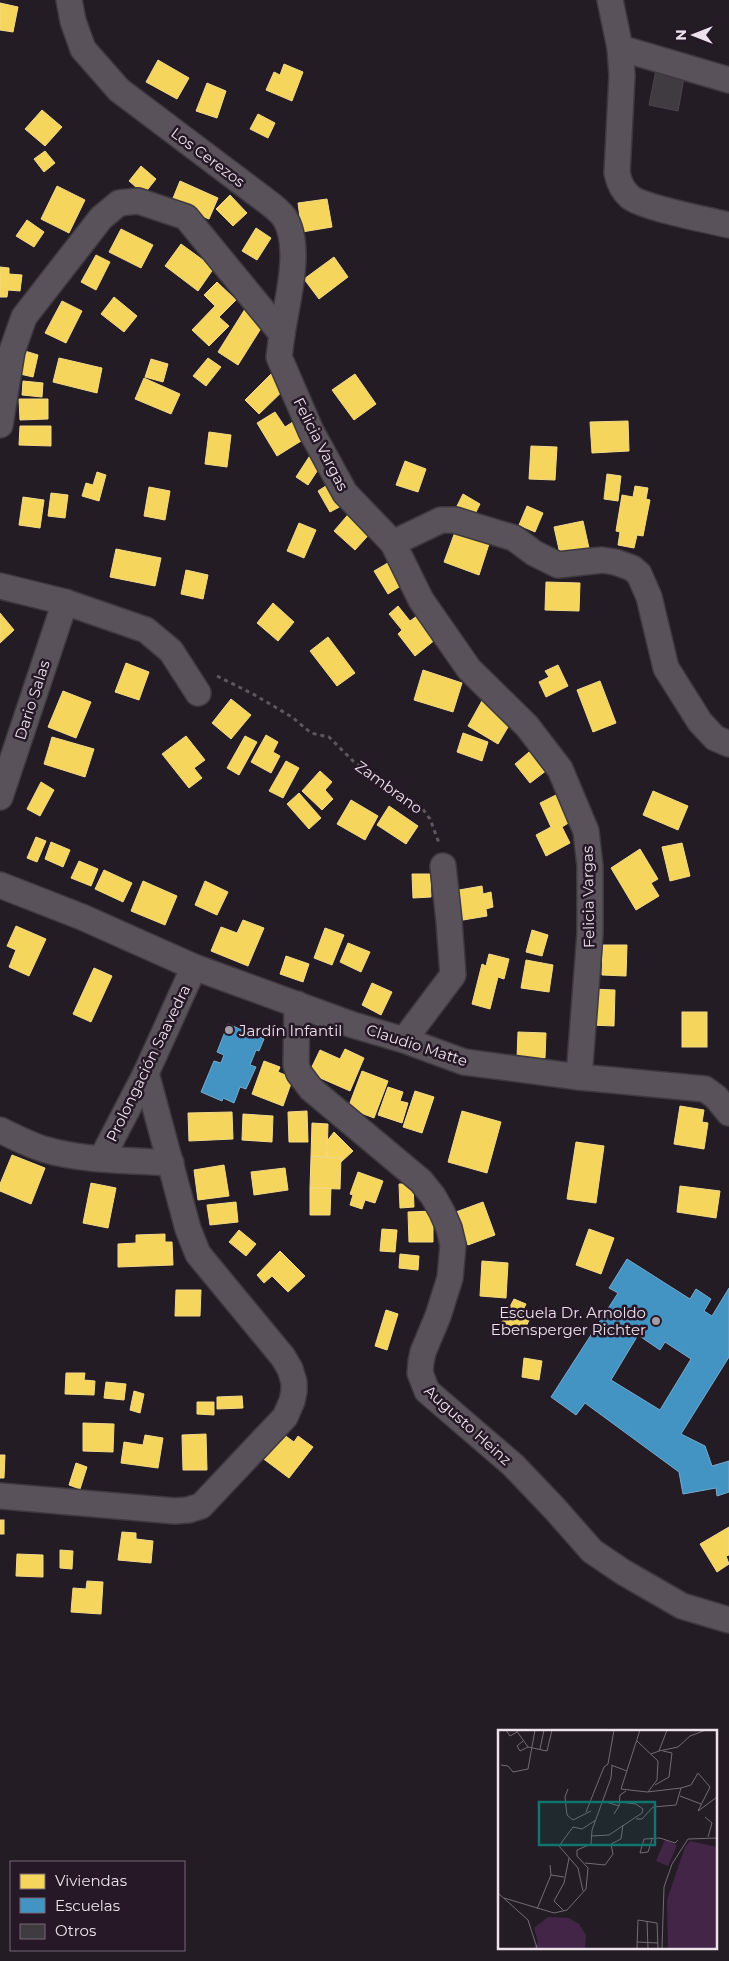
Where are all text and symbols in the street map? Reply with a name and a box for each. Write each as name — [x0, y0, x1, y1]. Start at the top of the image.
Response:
north arrow — [669, 10, 719, 60]
text: N — [672, 29, 690, 41]
street label: Los Cerezos — [167, 123, 249, 191]
street label: Felicia Vargas — [289, 394, 353, 494]
street label: Dario Salas — [10, 658, 54, 742]
street label: Zambrano — [352, 756, 426, 818]
street label: Felicia Vargas — [578, 846, 598, 948]
street label: Prolongación Saavedra — [102, 981, 194, 1145]
street label: Claudio Matte — [364, 1020, 470, 1070]
place label: Jardín Infantil — [238, 1021, 342, 1040]
marker: Jardín Infantil — [223, 1024, 235, 1036]
place label: Escuela Dr. Arnoldo Ebensperger Richter — [491, 1303, 646, 1339]
marker: Escuela Dr. Arnoldo Ebensperger Richter — [650, 1315, 662, 1327]
street label: Augusto Heinz — [421, 1381, 516, 1469]
inset map — [498, 1730, 716, 1948]
legend — [10, 1861, 185, 1951]
text: Viviendas — [55, 1871, 127, 1890]
text: Escuelas — [55, 1896, 120, 1915]
text: Otros — [55, 1921, 96, 1940]

